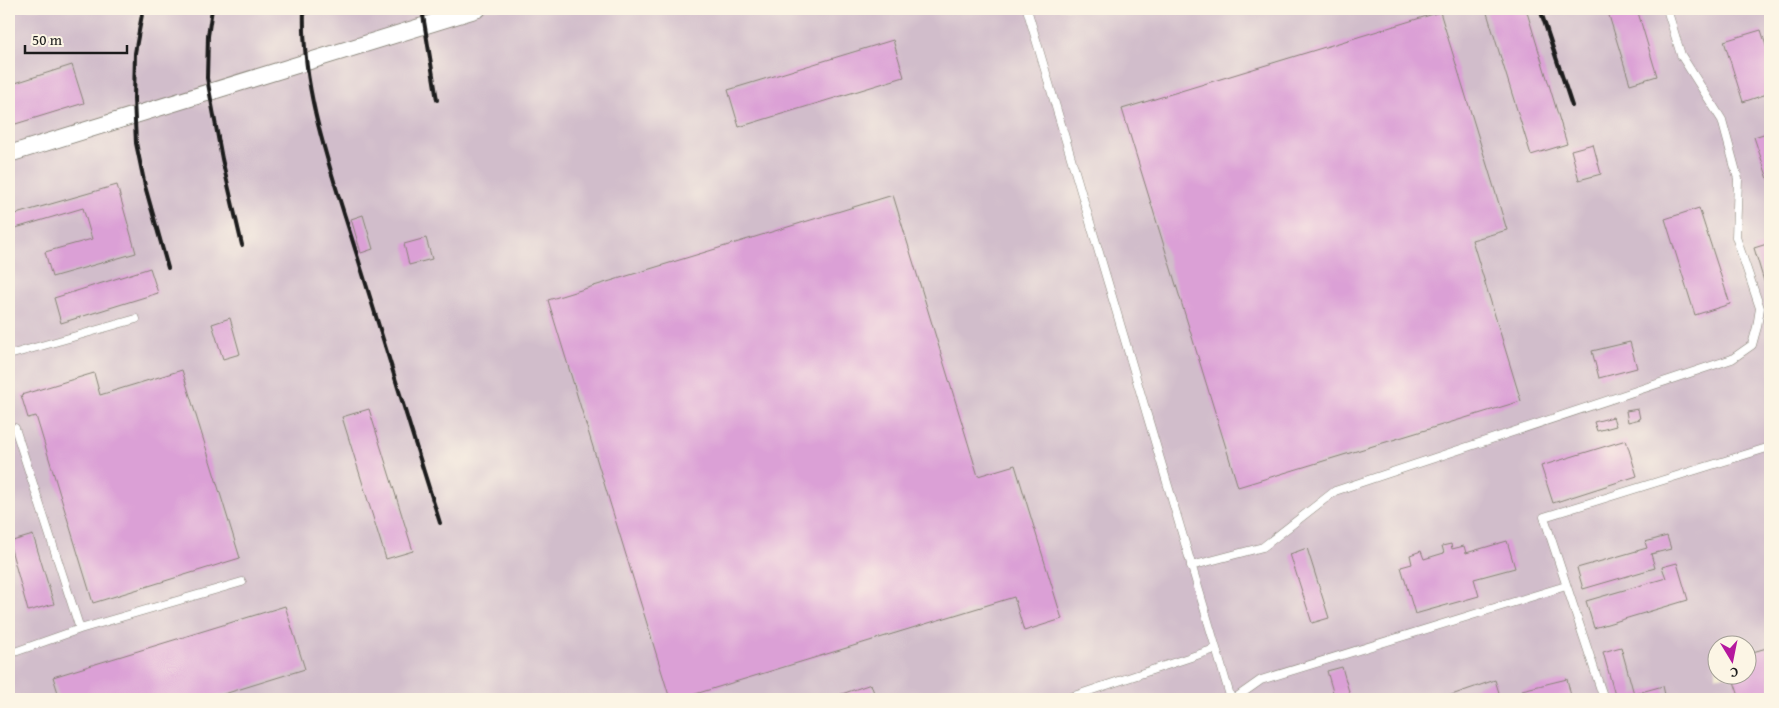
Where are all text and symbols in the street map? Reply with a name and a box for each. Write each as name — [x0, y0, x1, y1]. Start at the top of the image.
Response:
scale bar — [25, 22, 128, 54]
text: 50 m — [32, 29, 63, 50]
north arrow — [1706, 636, 1756, 686]
text: С — [1729, 662, 1740, 683]

